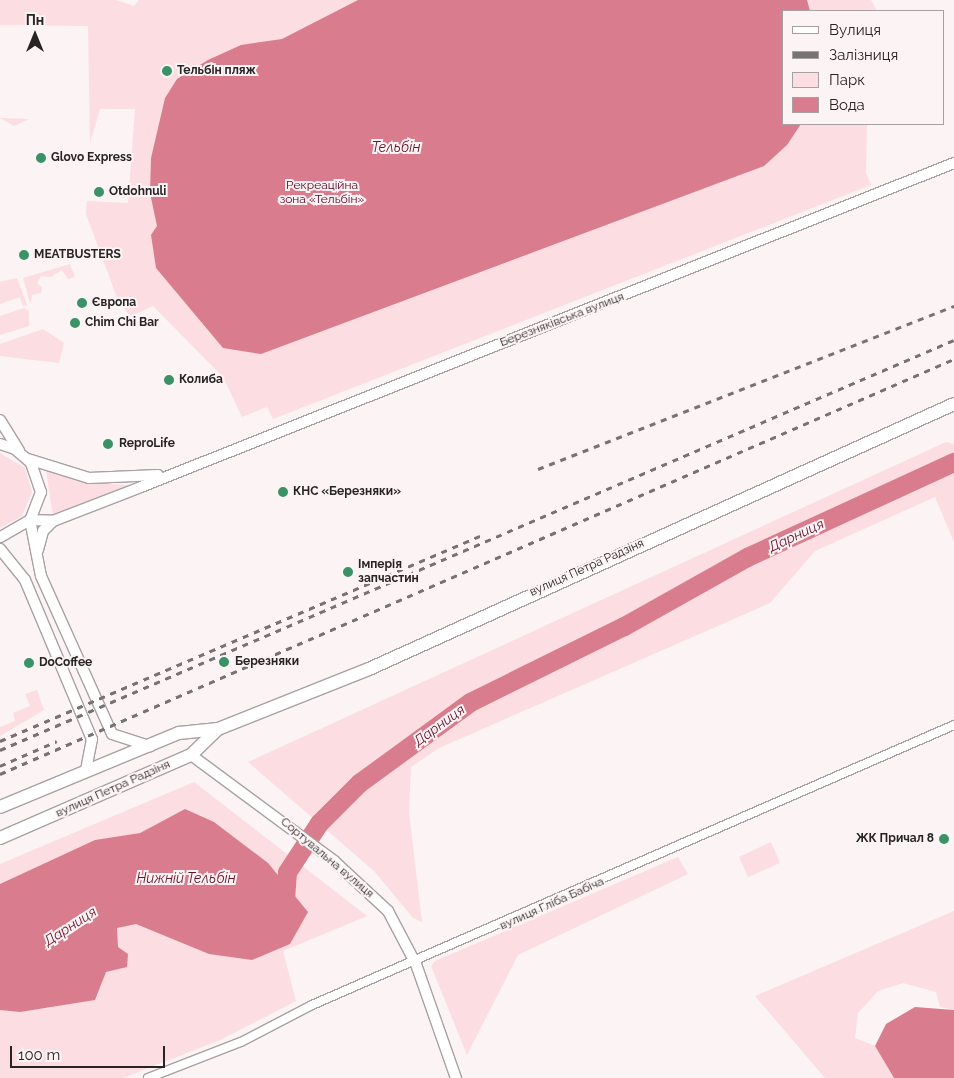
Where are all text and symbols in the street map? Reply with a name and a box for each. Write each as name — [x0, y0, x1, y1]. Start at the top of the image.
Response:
north arrow — [10, 10, 60, 60]
legend — [782, 10, 944, 125]
text: Пн — [26, 12, 44, 28]
text: Вулиця — [829, 21, 881, 39]
text: Залізниця — [829, 46, 898, 64]
place label: Тельбін пляж — [177, 64, 256, 78]
marker: Тельбін пляж — [161, 65, 173, 77]
text: Парк — [829, 71, 865, 89]
text: Вода — [829, 96, 865, 114]
water label: Тельбін — [372, 139, 420, 155]
place label: Glovo Express — [51, 151, 132, 165]
marker: Glovo Express — [35, 152, 47, 164]
park label: Рекреаційна зона «Тельбін» — [280, 179, 364, 207]
place label: Otdohnuli — [109, 185, 166, 199]
marker: Otdohnuli — [93, 186, 105, 198]
place label: MEATBUSTERS — [34, 248, 121, 262]
marker: MEATBUSTERS — [18, 249, 30, 261]
street label: Березняківська вулиця — [498, 290, 626, 350]
place label: Європа — [92, 296, 136, 310]
marker: Європа — [76, 297, 88, 309]
place label: Chim Chi Bar — [85, 316, 159, 330]
marker: Chim Chi Bar — [69, 317, 81, 329]
place label: Колиба — [179, 373, 223, 387]
marker: Колиба — [163, 374, 175, 386]
marker: ReproLife — [101, 437, 115, 451]
place label: ReproLife — [119, 437, 175, 451]
place label: КНС «Березняки» — [293, 485, 401, 499]
marker: КНС «Березняки» — [277, 486, 289, 498]
water label: Дарниця — [766, 515, 826, 555]
street label: вулиця Петра Радзіня — [528, 536, 646, 600]
place label: Імперія запчастин — [358, 558, 419, 586]
marker: Імперія запчастин — [342, 566, 354, 578]
marker: Березняки — [217, 655, 231, 669]
place label: Березняки — [235, 655, 299, 669]
place label: DoCoffee — [39, 656, 92, 670]
marker: DoCoffee — [23, 657, 35, 669]
water label: Дарниця — [410, 701, 468, 749]
street label: вулиця Петра Радзіня — [54, 757, 172, 821]
street label: Сортувальна вулиця — [277, 815, 377, 901]
place label: ЖК Причал 8 — [856, 832, 934, 846]
marker: ЖК Причал 8 — [938, 833, 950, 845]
water label: Нижній Тельбін — [136, 870, 236, 886]
street label: вулиця Гліба Бабіча — [498, 875, 606, 933]
water label: Дарниця — [41, 903, 99, 949]
scale bar — [12, 1036, 168, 1068]
text: 100 m — [18, 1046, 60, 1064]

